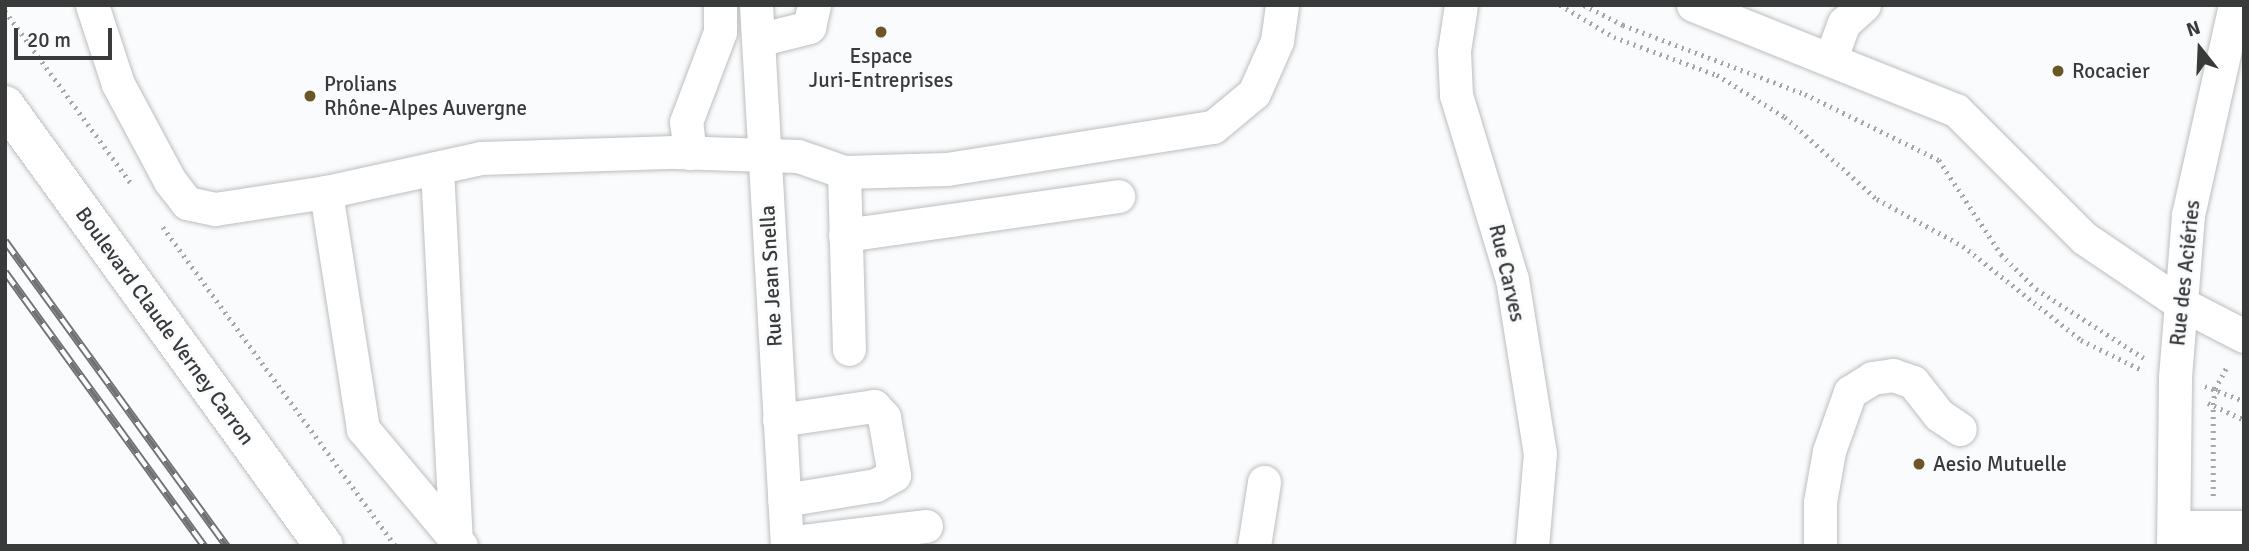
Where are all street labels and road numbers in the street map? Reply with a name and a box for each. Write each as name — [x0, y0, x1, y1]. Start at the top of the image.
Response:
street label: Rue des Aciéries — [2165, 199, 2205, 347]
street label: Boulevard Claude Verney Carron — [70, 202, 260, 450]
street label: Rue Jean Snella — [755, 205, 787, 347]
street label: Rue Carves — [1484, 222, 1530, 324]

